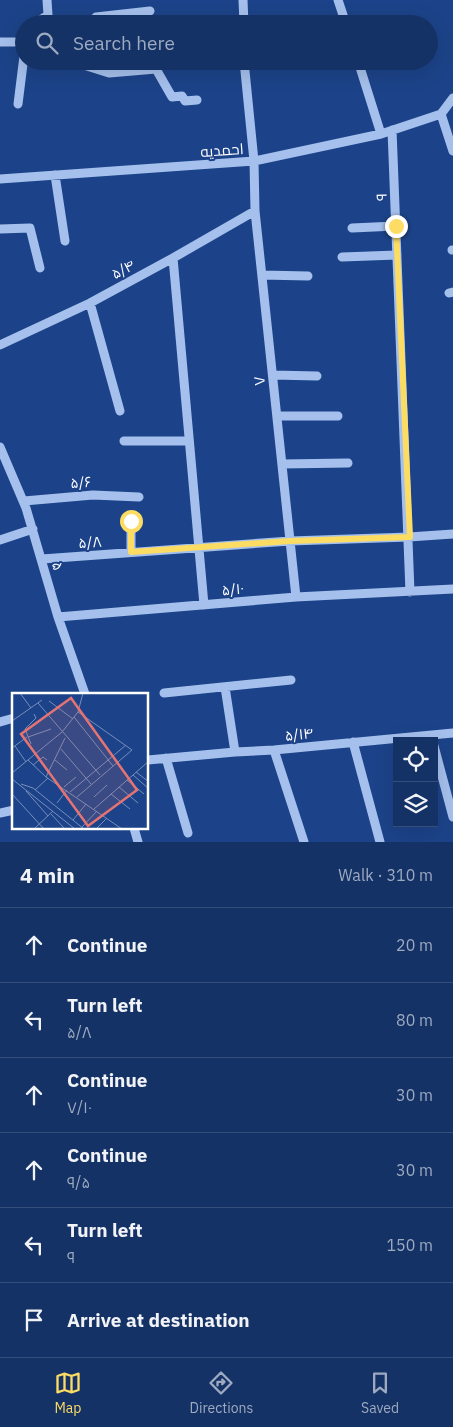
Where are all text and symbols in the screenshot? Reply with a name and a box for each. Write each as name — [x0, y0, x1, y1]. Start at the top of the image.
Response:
search box — [15, 15, 438, 70]
icon: search — [33, 29, 61, 57]
text: Search here — [73, 31, 175, 55]
street label: احمدیه — [200, 139, 244, 161]
street label: ۹ — [371, 193, 391, 201]
route end — [385, 215, 408, 238]
street label: ۵/۴ — [108, 255, 138, 283]
street label: ۷ — [249, 375, 269, 387]
street label: ۵/۶ — [70, 472, 92, 492]
route start — [120, 510, 143, 533]
street label: ۵/۸ — [78, 532, 102, 552]
street label: ۵ — [48, 560, 68, 572]
street label: ۵/۱۰ — [221, 579, 245, 599]
inset map — [12, 693, 149, 829]
street label: ۵/۱۴ — [284, 723, 314, 745]
map controls — [393, 737, 438, 827]
button: locate — [393, 737, 438, 782]
button: layers — [393, 782, 438, 827]
text: 4 min — [20, 861, 75, 889]
text: Walk · 310 m — [338, 865, 433, 885]
icon: ahead — [20, 931, 48, 959]
text: Continue — [67, 933, 147, 957]
text: 20 m — [396, 935, 433, 955]
text: Turn left — [67, 993, 143, 1017]
icon: left — [20, 1006, 48, 1034]
text: 80 m — [396, 1010, 433, 1030]
text: ۵/۸ — [67, 1022, 92, 1042]
text: Continue — [67, 1068, 147, 1092]
icon: ahead — [20, 1081, 48, 1109]
text: 30 m — [396, 1085, 433, 1105]
text: ۷/۱۰ — [67, 1097, 92, 1117]
text: Continue — [67, 1143, 147, 1167]
icon: ahead — [20, 1156, 48, 1184]
text: 30 m — [396, 1160, 433, 1180]
text: ۹/۵ — [67, 1172, 90, 1192]
text: Turn left — [67, 1218, 143, 1242]
icon: left — [20, 1231, 48, 1259]
text: 150 m — [386, 1235, 433, 1255]
text: ۹ — [67, 1247, 75, 1267]
icon: arrive — [20, 1306, 48, 1334]
text: Arrive at destination — [67, 1308, 250, 1332]
tab: Map — [54, 1369, 82, 1417]
tab: Directions — [190, 1369, 253, 1417]
tab: Saved — [361, 1369, 399, 1417]

